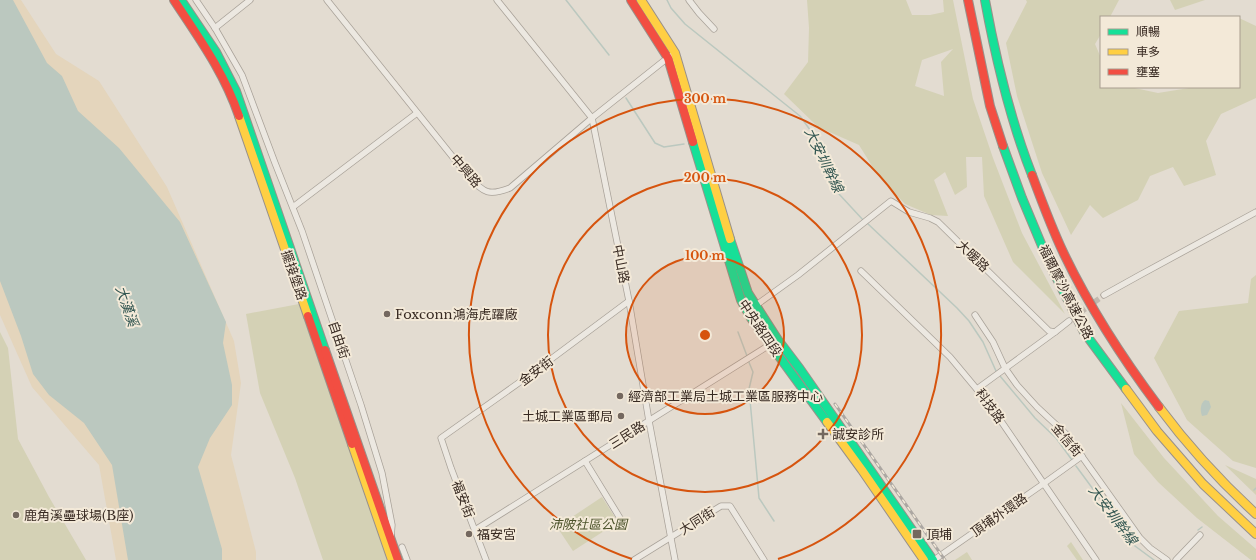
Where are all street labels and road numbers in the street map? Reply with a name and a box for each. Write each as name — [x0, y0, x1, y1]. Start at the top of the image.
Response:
street label: 中興路 — [447, 151, 485, 191]
street label: 大暖路 — [953, 236, 993, 276]
street label: 福爾摩沙高速公路 — [1035, 242, 1097, 342]
street label: 中山路 — [609, 243, 633, 285]
street label: 擺接堡路 — [277, 248, 311, 302]
street label: 中央路四段 — [735, 296, 785, 360]
street label: 自由街 — [325, 319, 353, 361]
street label: 金安街 — [515, 352, 557, 390]
street label: 科技路 — [972, 385, 1008, 427]
street label: 三民路 — [606, 417, 648, 453]
street label: 金信街 — [1048, 420, 1086, 460]
street label: 福安街 — [448, 478, 478, 520]
street label: 頂埔外環路 — [967, 489, 1031, 541]
street label: 大同街 — [676, 503, 718, 539]

